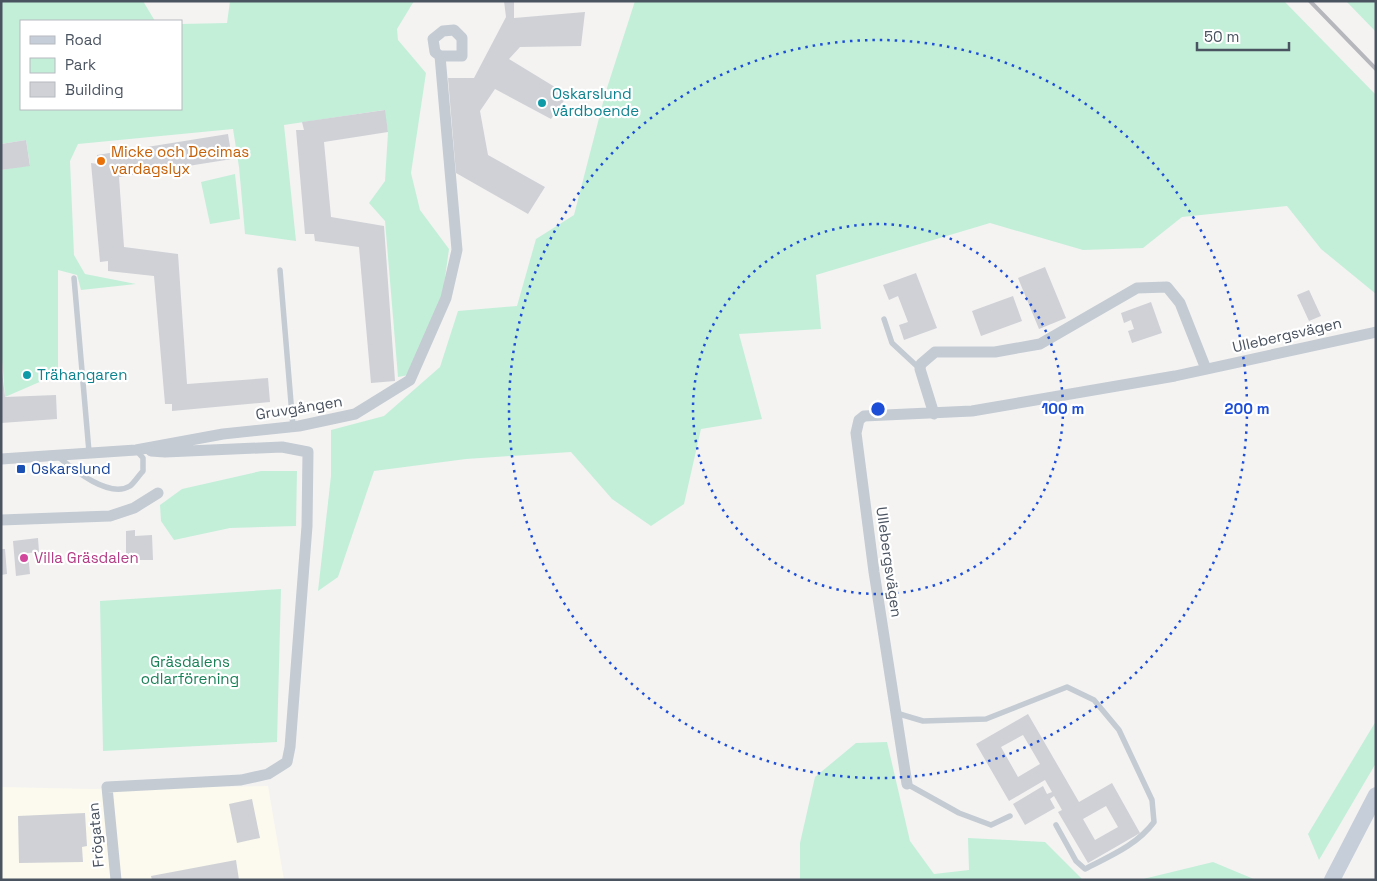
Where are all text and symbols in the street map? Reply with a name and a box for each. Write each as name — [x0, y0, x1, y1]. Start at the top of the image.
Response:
legend — [20, 20, 182, 110]
scale bar — [1197, 20, 1290, 52]
text: 50 m — [1204, 27, 1239, 46]
text: Road — [65, 30, 102, 49]
text: Park — [65, 55, 96, 74]
text: Building — [65, 80, 124, 99]
place label: Oskarslund vårdboende — [552, 84, 639, 120]
marker: Oskarslund vårdboende — [536, 97, 548, 109]
place label: Micke och Decimas vardagslyx — [111, 142, 249, 178]
marker: Micke och Decimas vardagslyx — [95, 155, 107, 167]
street label: Ullebergsvägen — [1230, 313, 1343, 356]
place label: Trähangaren — [37, 365, 127, 384]
marker: Trähangaren — [21, 369, 33, 381]
street label: Gruvgången — [254, 391, 344, 424]
text: 100 m — [1042, 399, 1084, 418]
text: 200 m — [1225, 399, 1269, 418]
centre of rings — [869, 400, 887, 418]
place label: Oskarslund — [31, 459, 111, 478]
marker: Oskarslund — [15, 463, 27, 475]
street label: Ullebergsvägen — [872, 505, 907, 618]
place label: Villa Gräsdalen — [34, 548, 139, 567]
marker: Villa Gräsdalen — [18, 552, 30, 564]
park label: Gräsdalens odlarförening — [141, 652, 239, 688]
street label: Frögatan — [83, 802, 108, 868]

